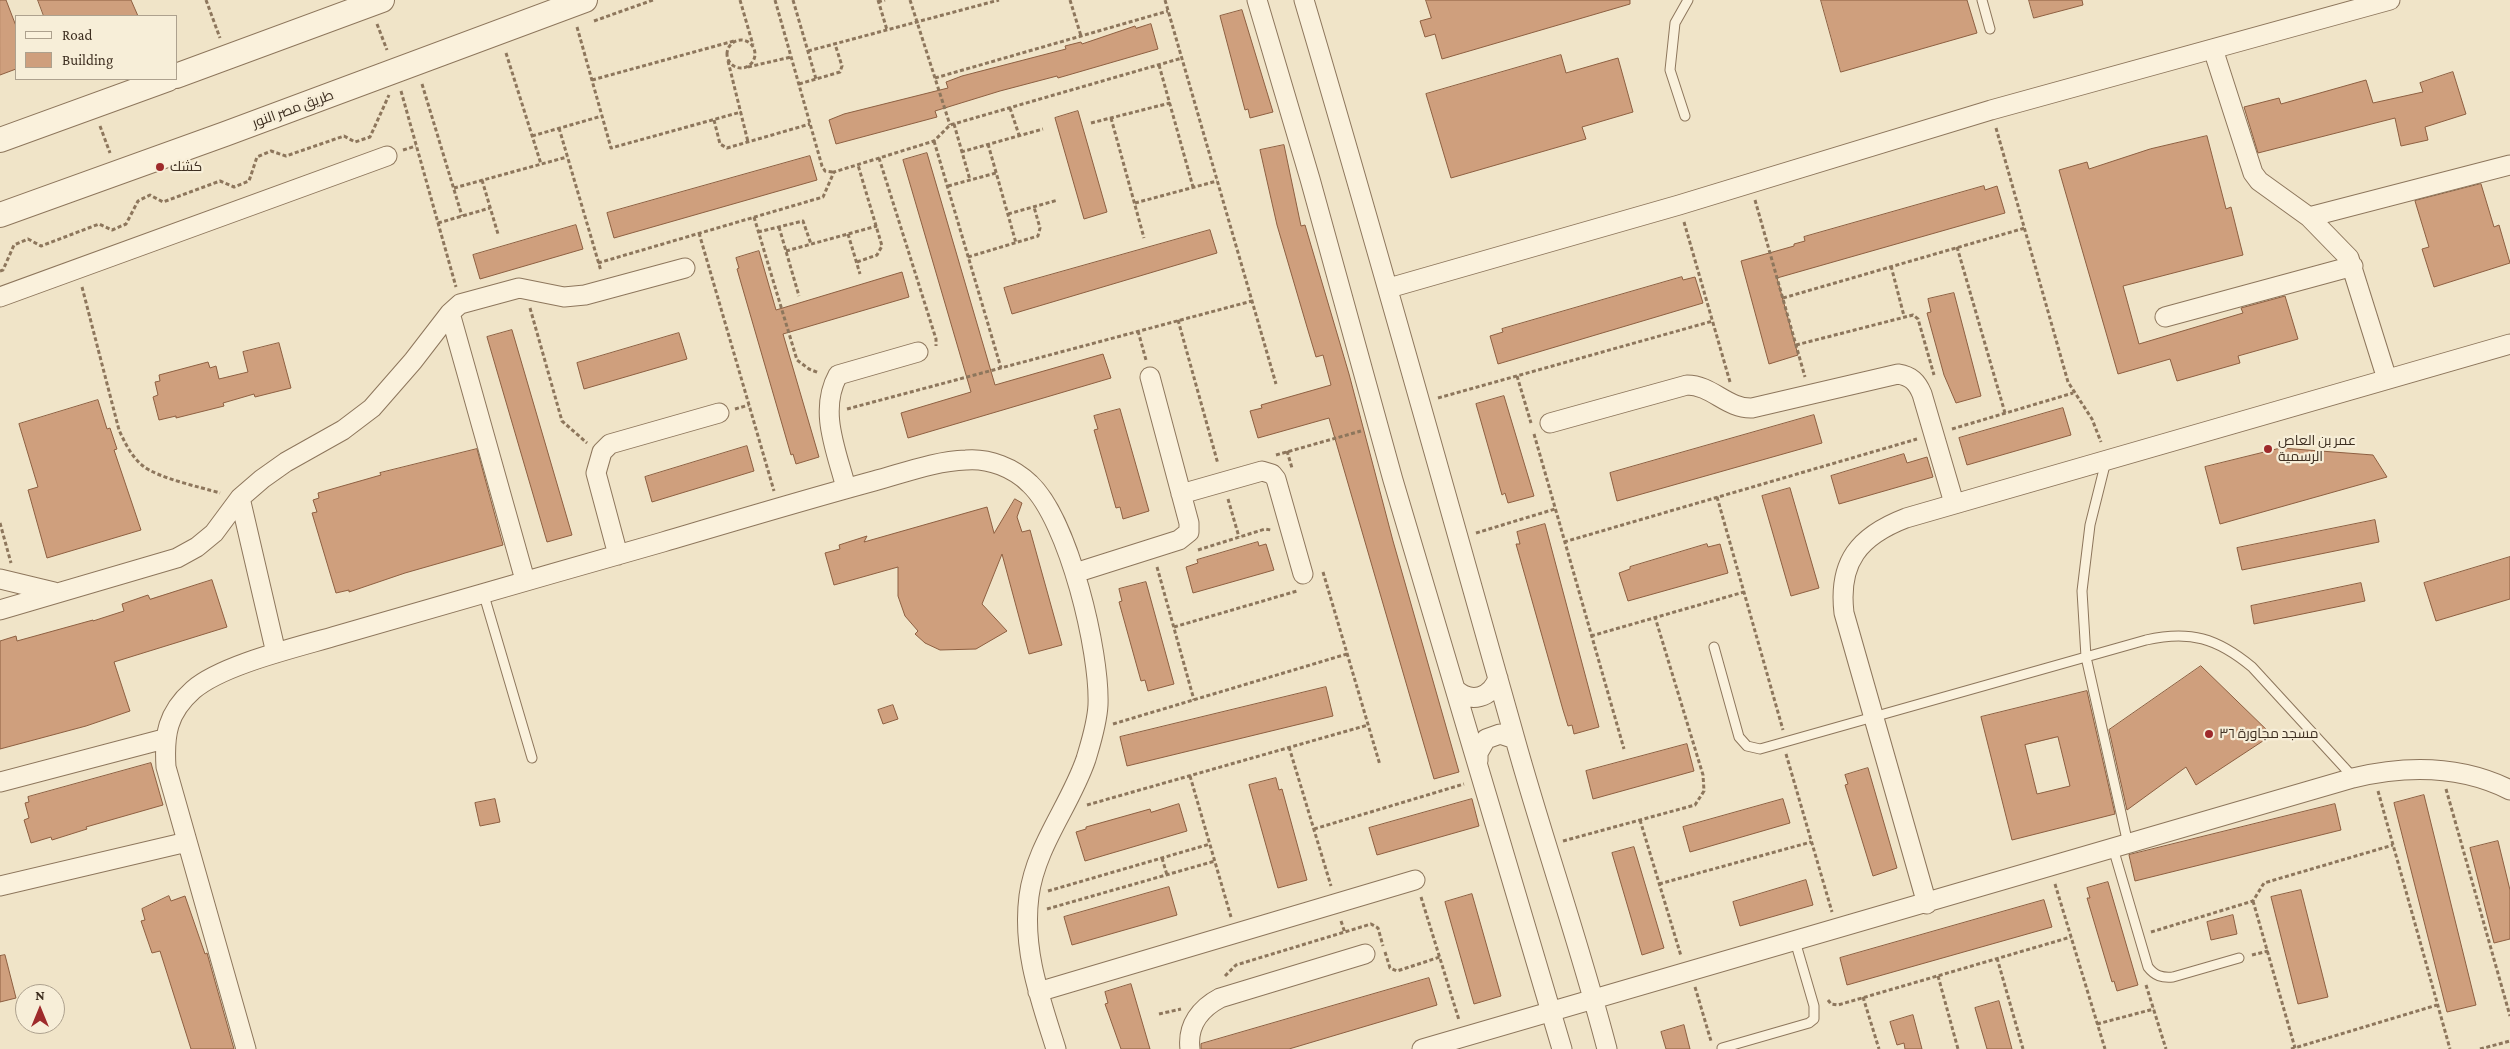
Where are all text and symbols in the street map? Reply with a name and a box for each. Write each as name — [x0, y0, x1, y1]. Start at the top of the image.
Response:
legend — [15, 15, 178, 80]
text: Road — [62, 27, 92, 43]
text: Building — [62, 52, 113, 68]
street label: طريق مصر النور — [250, 87, 336, 131]
place label: كشك — [170, 159, 202, 175]
marker: كشك — [154, 161, 166, 173]
place label: عمر بن العاص الرسمية — [2278, 433, 2356, 466]
marker: عمر بن العاص الرسمية — [2262, 443, 2274, 455]
place label: مسجد مجاورة ٣٦ — [2219, 726, 2318, 742]
marker: مسجد مجاورة ٣٦ — [2203, 728, 2215, 740]
north arrow — [15, 984, 65, 1034]
text: N — [35, 987, 45, 1003]

